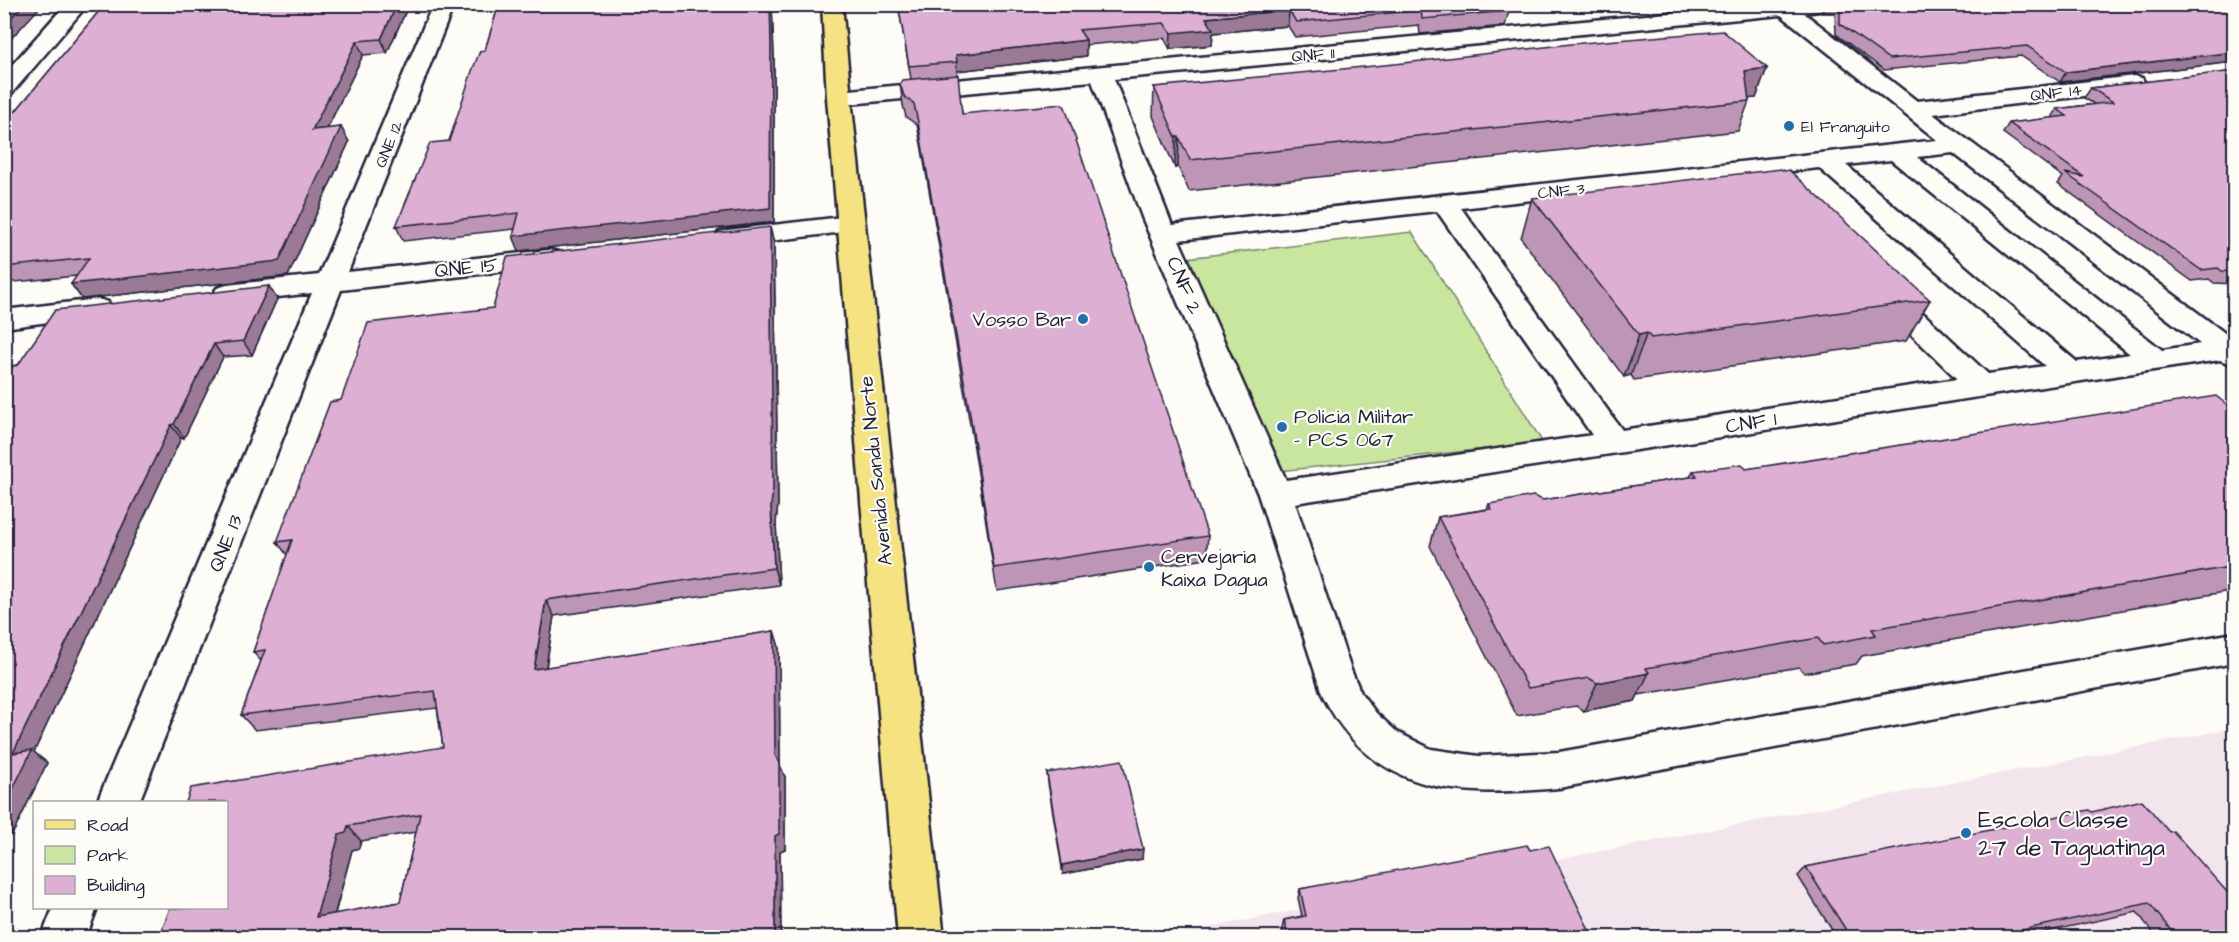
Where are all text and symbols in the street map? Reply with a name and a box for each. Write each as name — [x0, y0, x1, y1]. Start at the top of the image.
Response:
street label: QNF 11 — [1291, 42, 1335, 68]
street label: QNF 14 — [2029, 79, 2083, 107]
place label: El Franguito — [1801, 116, 1890, 139]
street label: QNE 12 — [370, 118, 408, 171]
marker: El Franguito — [1782, 119, 1796, 133]
street label: CNF 3 — [1537, 178, 1586, 204]
street label: QNE 15 — [433, 251, 499, 285]
street label: CNF 2 — [1159, 252, 1209, 319]
place label: Vosso Bar — [972, 306, 1071, 334]
marker: Vosso Bar — [1076, 312, 1090, 326]
street label: Avenida Sandu Norte — [852, 374, 900, 567]
place label: Polícia Militar - PCS 067 — [1294, 403, 1413, 454]
street label: CNF 1 — [1724, 405, 1779, 441]
marker: Polícia Militar - PCS 067 — [1275, 420, 1289, 434]
street label: QNE 13 — [202, 511, 250, 576]
place label: Cervejaria Kaixa Dagua — [1161, 543, 1268, 595]
marker: Cervejaria Kaixa Dagua — [1142, 560, 1156, 574]
legend — [33, 801, 228, 909]
place label: Escola Classe 27 de Taguatinga — [1978, 803, 2165, 866]
text: Road — [87, 813, 128, 838]
marker: Escola Classe 27 de Taguatinga — [1959, 826, 1973, 840]
text: Park — [87, 843, 129, 868]
text: Building — [87, 873, 145, 899]

